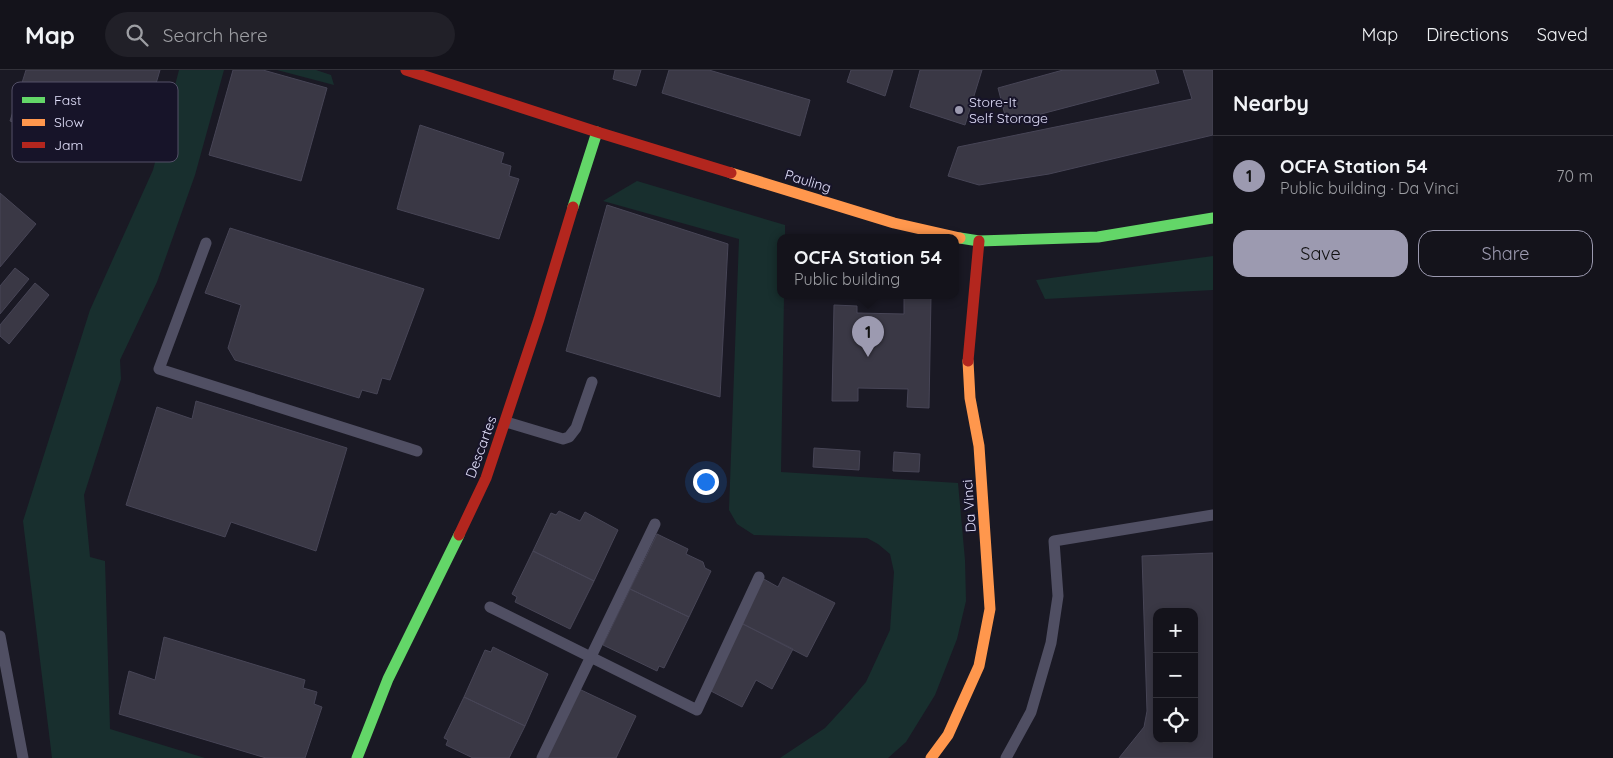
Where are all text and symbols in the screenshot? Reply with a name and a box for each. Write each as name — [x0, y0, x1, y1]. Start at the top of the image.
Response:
search box — [105, 12, 455, 57]
text: Map — [25, 20, 75, 50]
icon: search — [123, 21, 151, 49]
text: Search here — [163, 23, 268, 47]
text: Map — [1361, 23, 1398, 46]
text: Directions — [1426, 23, 1509, 46]
text: Saved — [1537, 23, 1588, 46]
legend — [12, 82, 178, 162]
text: Nearby — [1233, 90, 1309, 116]
text: Fast — [54, 91, 82, 109]
place label: Store-It Self Storage — [969, 93, 1048, 127]
marker: Store-It Self Storage — [953, 104, 965, 116]
text: Slow — [54, 113, 84, 131]
text: Jam — [54, 136, 83, 154]
text: OCFA Station 54 — [1280, 154, 1428, 178]
street label: Pauling — [783, 165, 833, 197]
text: 1 — [1246, 166, 1252, 186]
text: 70 m — [1556, 166, 1593, 186]
text: Public building · Da Vinci — [1280, 178, 1459, 198]
button: Save — [1233, 230, 1408, 277]
button: Share — [1418, 230, 1593, 277]
popup — [777, 234, 959, 299]
text: OCFA Station 54 — [794, 245, 942, 269]
text: Public building — [794, 269, 900, 289]
pin: 1 — [852, 316, 884, 357]
street label: Descartes — [461, 413, 501, 481]
your location — [693, 469, 719, 495]
street label: Da Vinci — [958, 479, 980, 533]
map controls — [1153, 608, 1198, 743]
button: + — [1153, 608, 1198, 653]
button: − — [1153, 653, 1198, 698]
button: locate — [1153, 698, 1198, 743]

